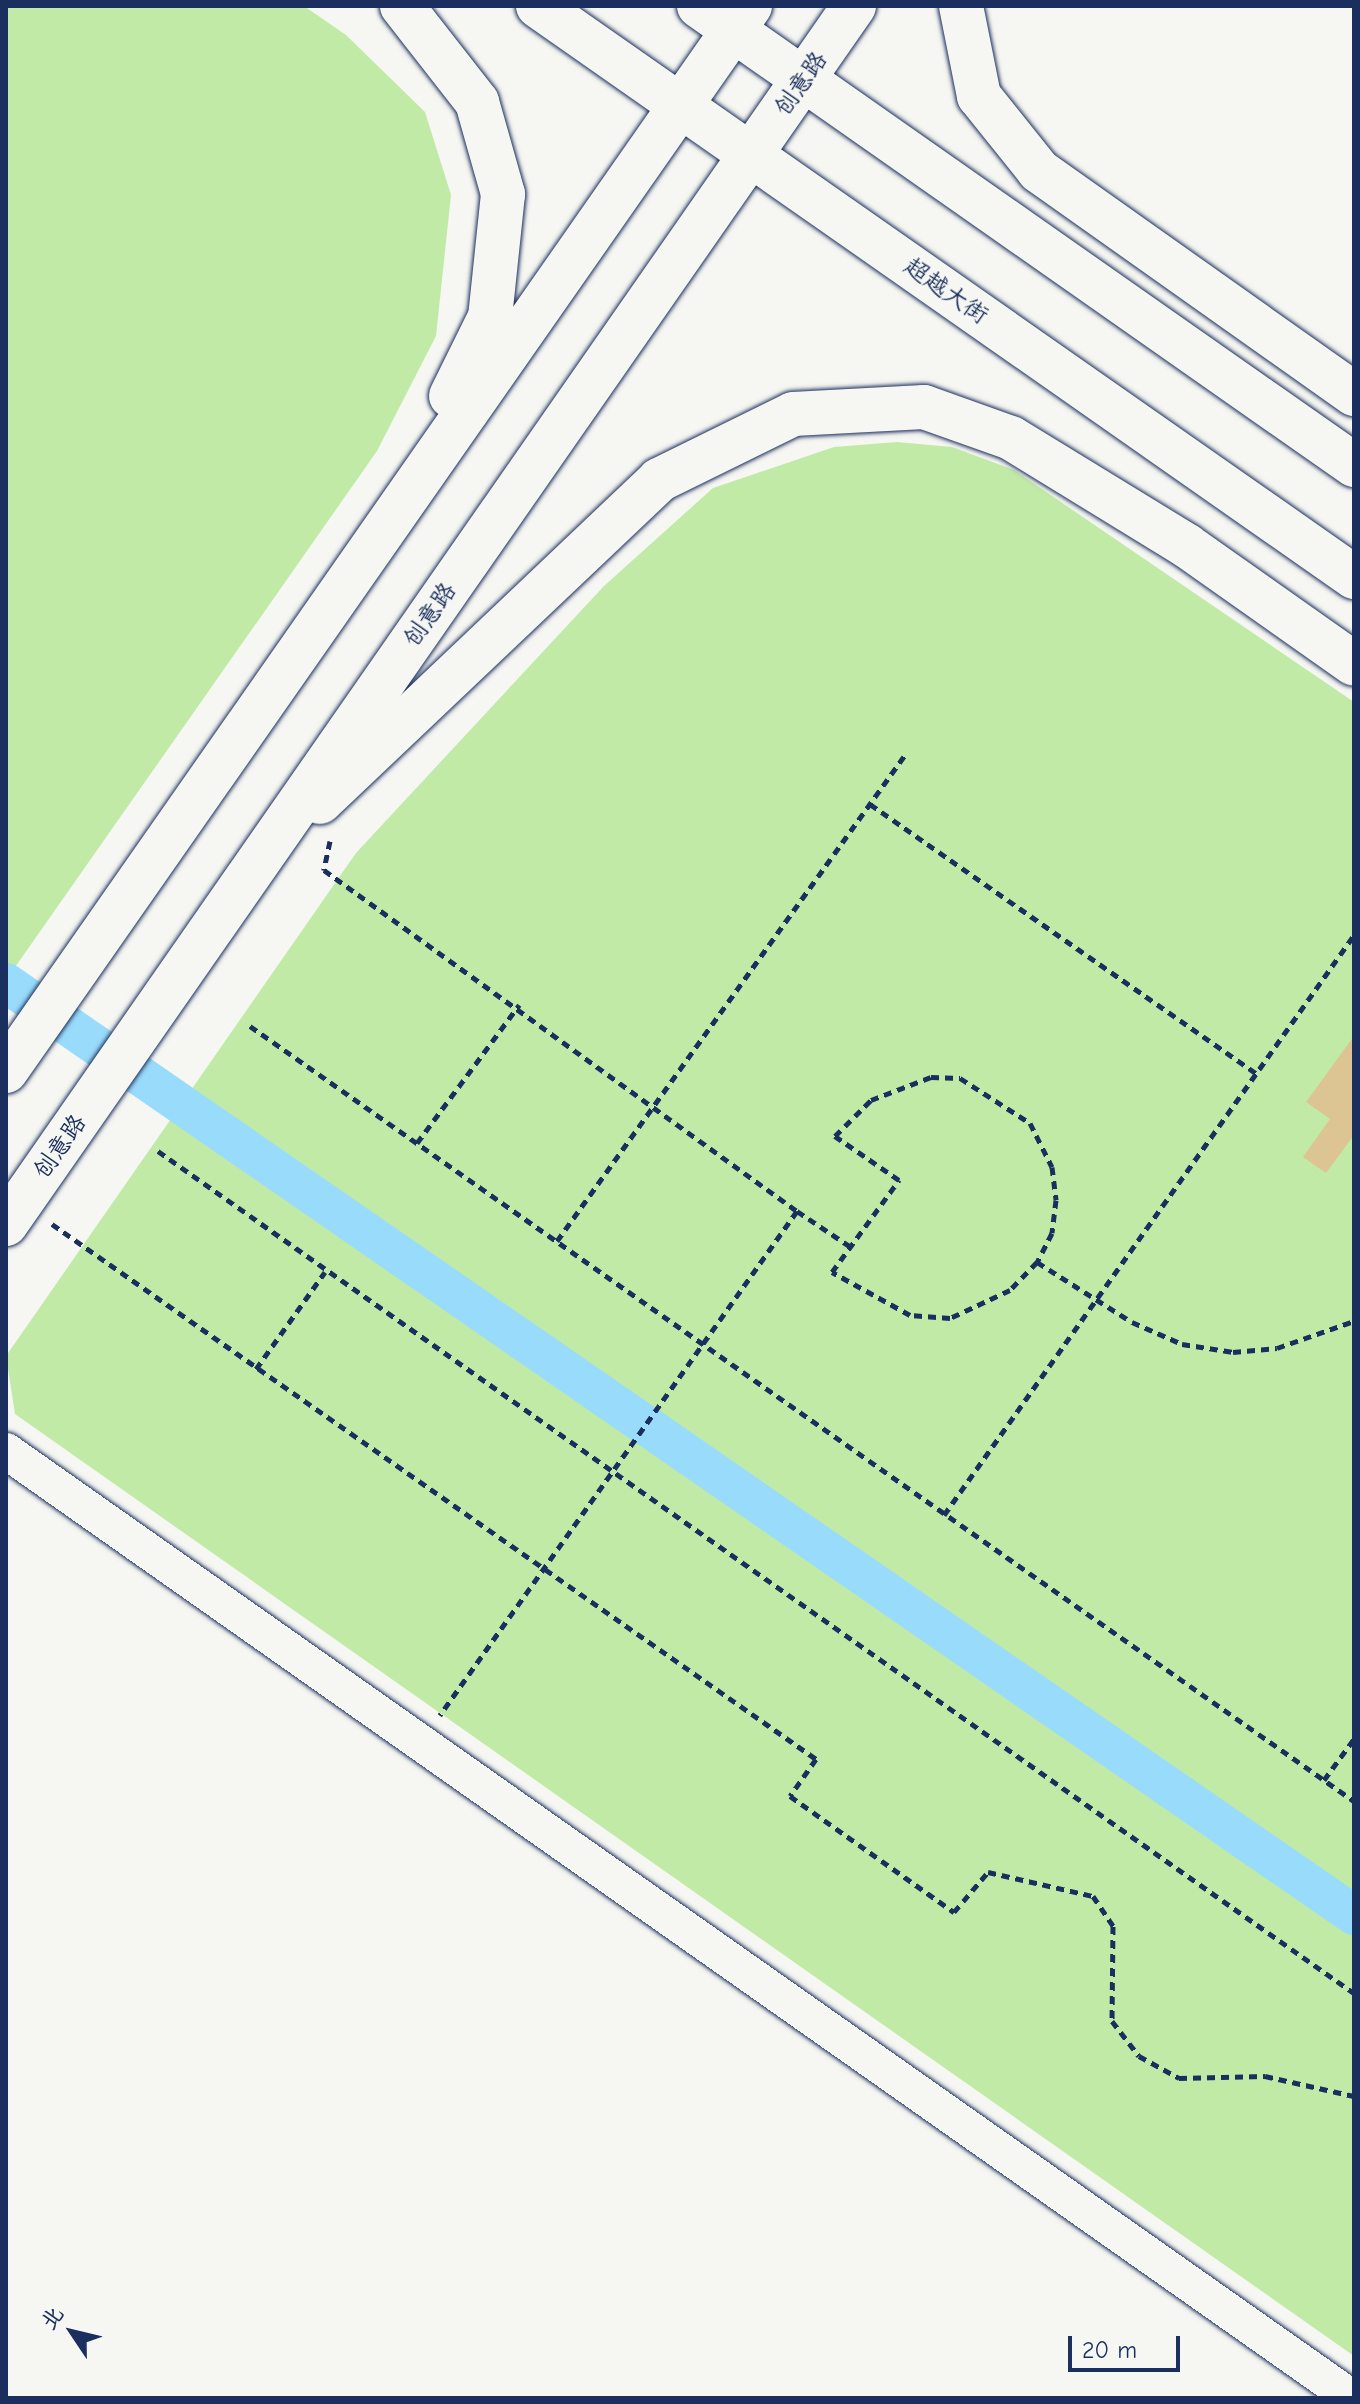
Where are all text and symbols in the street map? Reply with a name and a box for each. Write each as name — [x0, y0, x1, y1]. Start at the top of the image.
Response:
street label: 创意路 — [769, 46, 833, 122]
street label: 超越大街 — [898, 252, 994, 330]
street label: 创意路 — [398, 577, 462, 653]
street label: 创意路 — [28, 1109, 92, 1185]
north arrow — [32, 2292, 112, 2372]
text: 北 — [35, 2302, 69, 2335]
scale bar — [1072, 2320, 1184, 2370]
text: 20 m — [1082, 2336, 1137, 2364]

